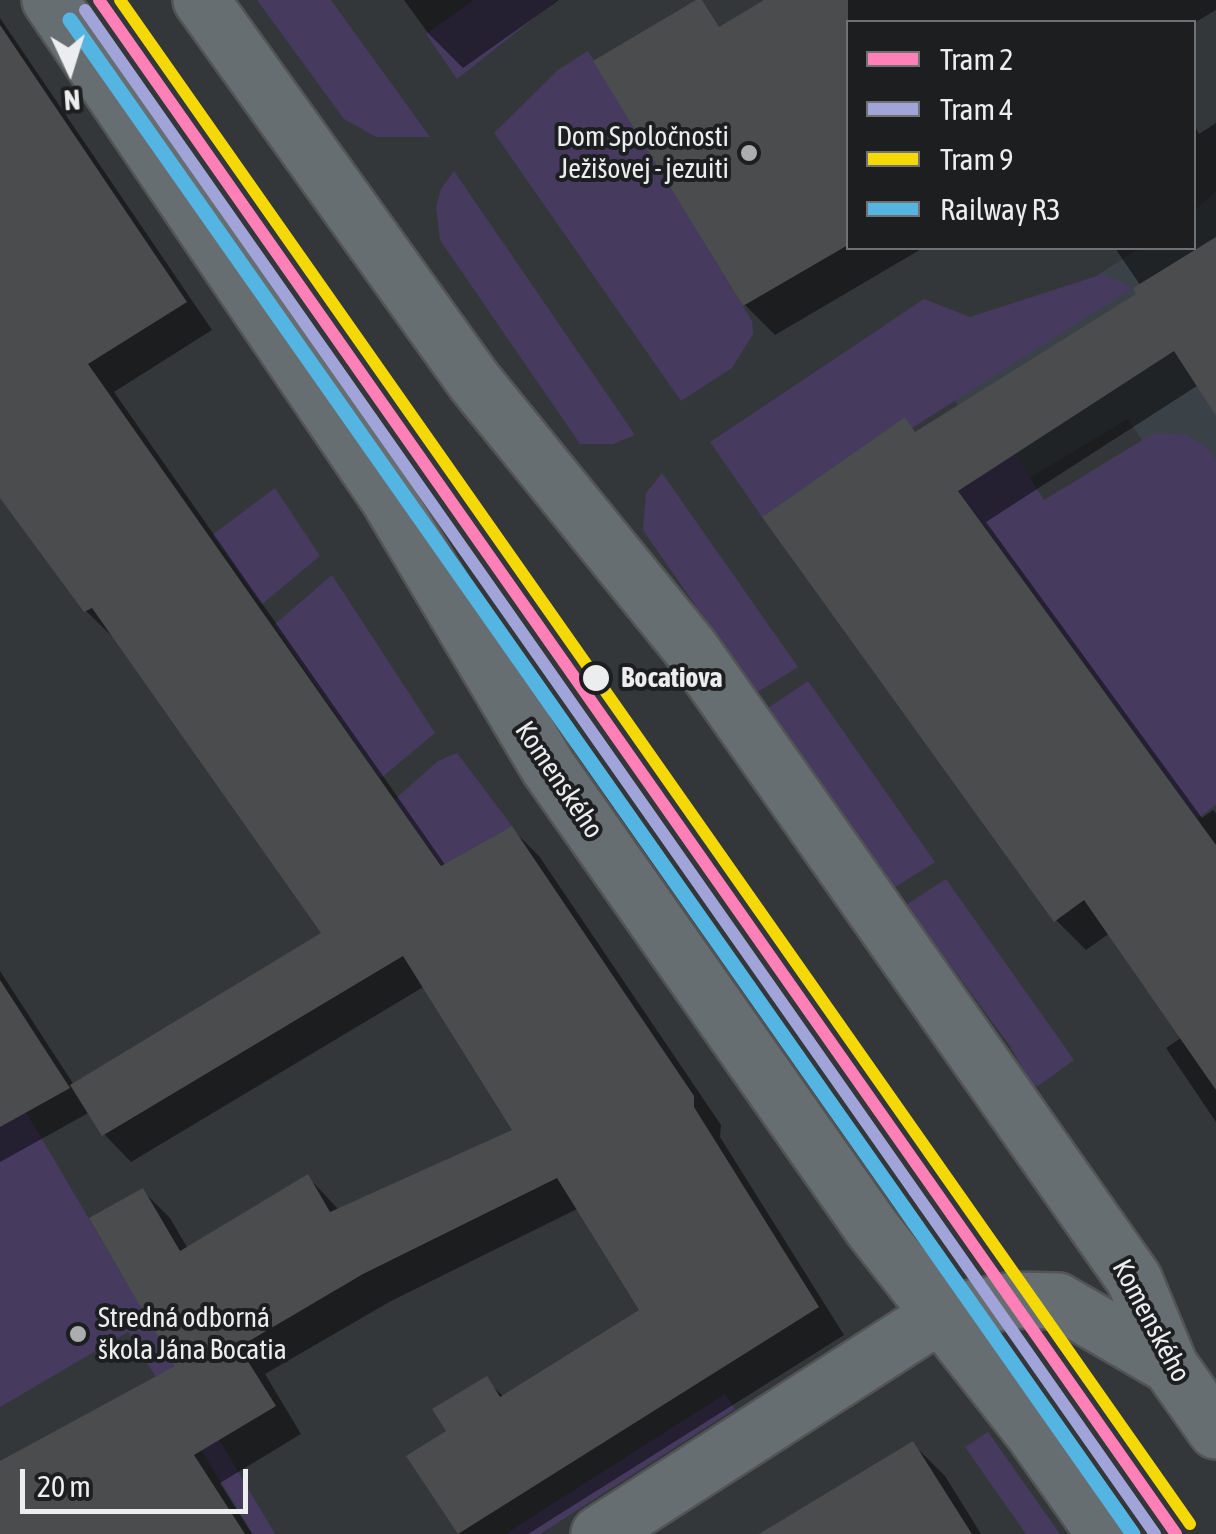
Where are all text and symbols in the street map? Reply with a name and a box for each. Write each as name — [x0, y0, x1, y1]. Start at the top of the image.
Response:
north arrow — [20, 20, 120, 120]
legend — [846, 20, 1196, 250]
text: Tram 2 — [940, 42, 1013, 76]
text: N — [63, 83, 81, 116]
text: Tram 4 — [940, 92, 1013, 126]
place label: Dom Spoločnosti Ježišovej - jezuiti — [556, 120, 729, 186]
marker: Dom Spoločnosti Ježišovej - jezuiti — [738, 142, 760, 164]
text: Tram 9 — [940, 142, 1013, 176]
text: Railway R3 — [940, 192, 1061, 226]
place label: Bocatiova — [621, 661, 722, 695]
marker: Bocatiova — [580, 662, 612, 694]
street label: Komenského — [508, 715, 610, 845]
street label: Komenského — [1105, 1254, 1197, 1388]
place label: Stredná odborná škola Jána Bocatia — [98, 1301, 287, 1367]
marker: Stredná odborná škola Jána Bocatia — [67, 1323, 89, 1345]
scale bar — [25, 1449, 252, 1511]
text: 20 m — [37, 1469, 91, 1503]

